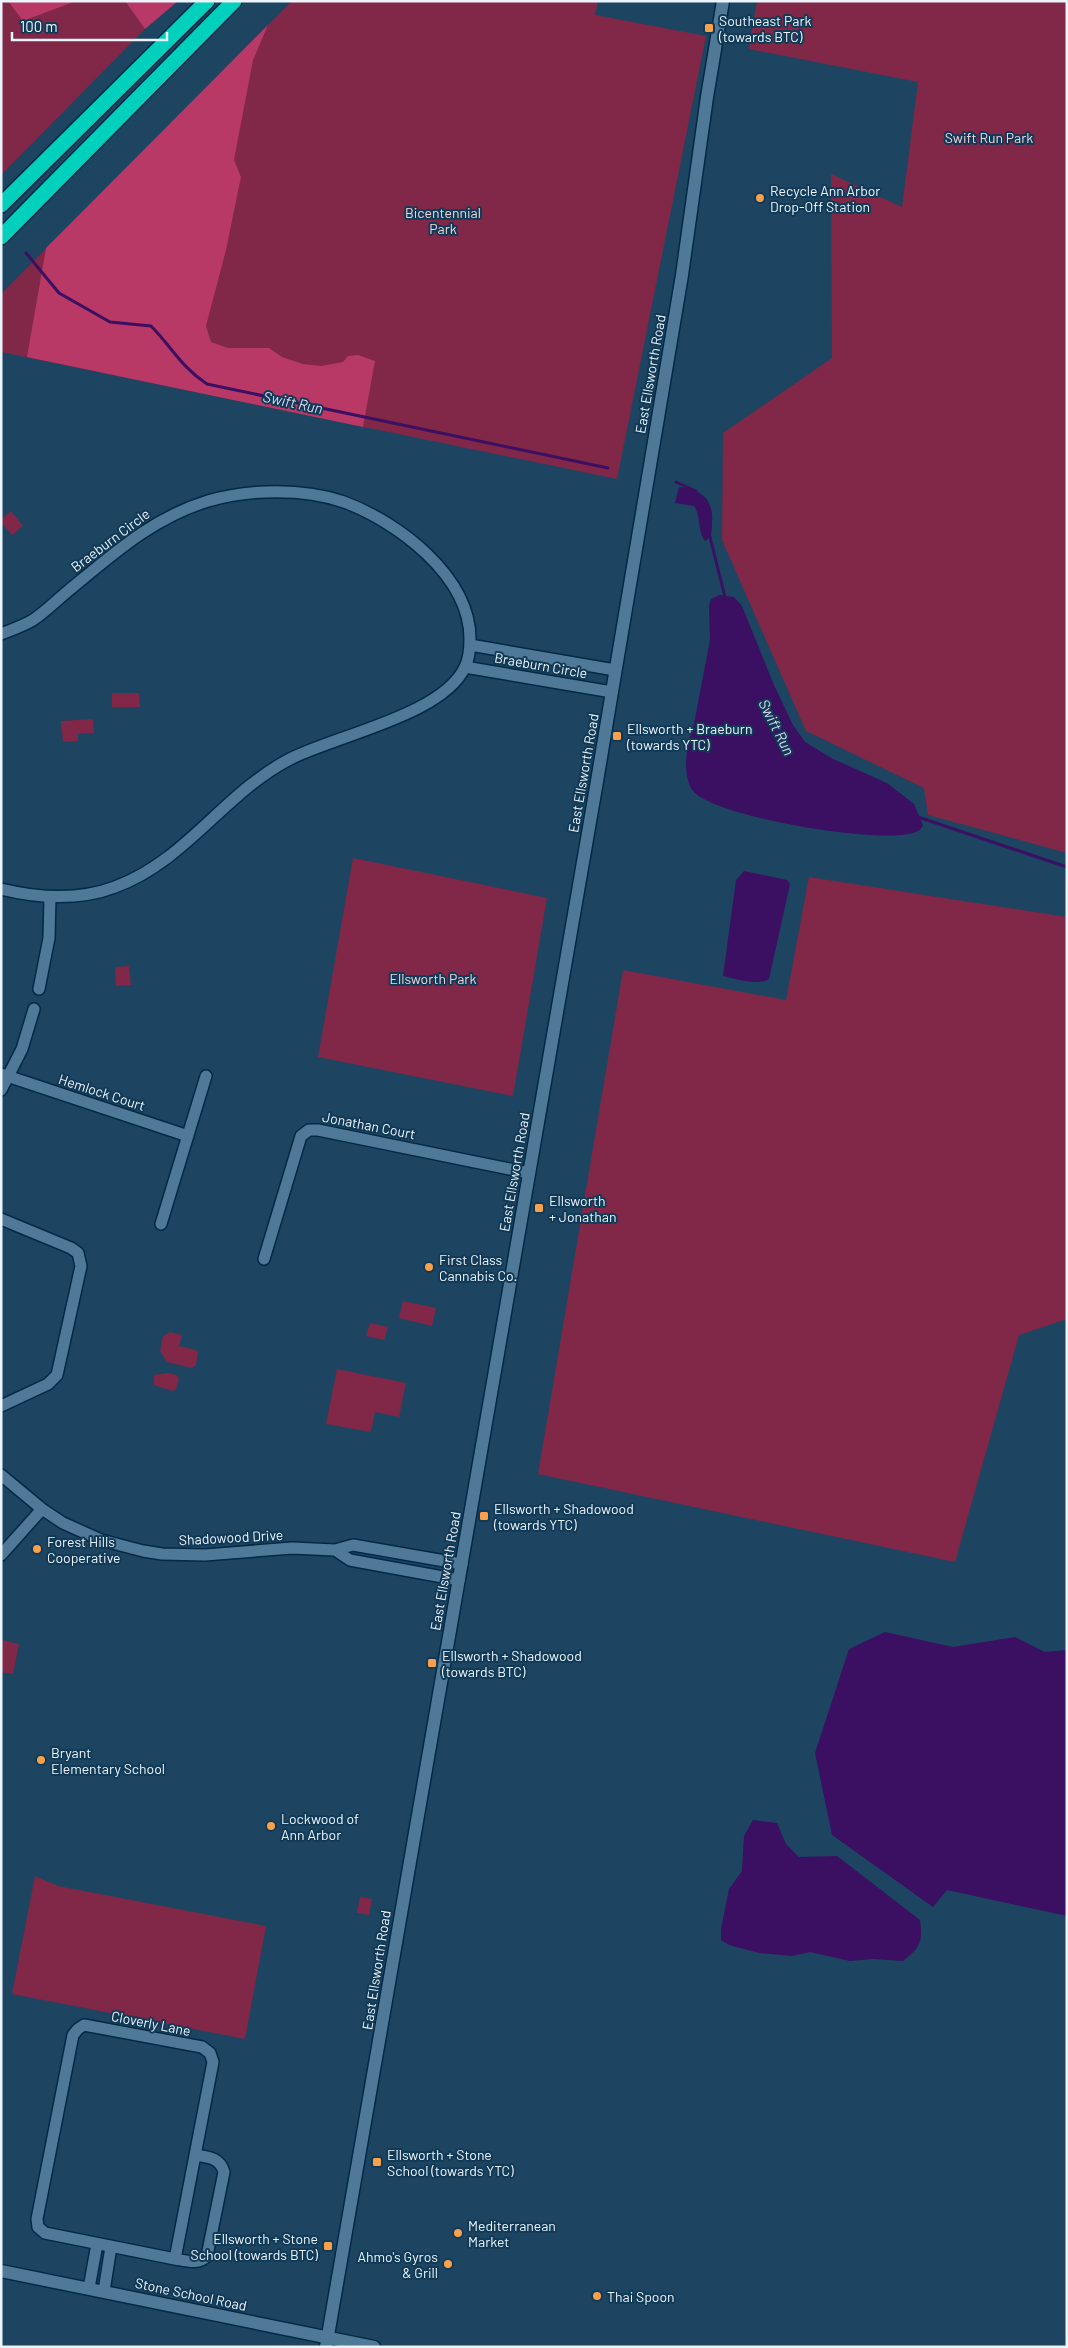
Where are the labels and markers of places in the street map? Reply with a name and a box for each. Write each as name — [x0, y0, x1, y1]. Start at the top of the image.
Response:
place label: Southeast Park (towards BTC) — [718, 12, 812, 45]
marker: Southeast Park (towards BTC) — [703, 22, 715, 34]
place label: Recycle Ann Arbor Drop-Off Station — [770, 182, 880, 215]
marker: Recycle Ann Arbor Drop-Off Station — [754, 192, 766, 204]
place label: Ellsworth + Braeburn (towards YTC) — [626, 720, 752, 753]
marker: Ellsworth + Braeburn (towards YTC) — [611, 730, 623, 742]
place label: Ellsworth + Jonathan — [549, 1192, 617, 1225]
marker: Ellsworth + Jonathan — [533, 1202, 545, 1214]
place label: First Class Cannabis Co. — [439, 1251, 517, 1284]
marker: First Class Cannabis Co. — [423, 1261, 435, 1273]
place label: Ellsworth + Shadowood (towards YTC) — [493, 1500, 634, 1533]
marker: Ellsworth + Shadowood (towards YTC) — [478, 1510, 490, 1522]
place label: Forest Hills Cooperative — [47, 1533, 121, 1566]
marker: Forest Hills Cooperative — [31, 1543, 43, 1555]
place label: Ellsworth + Shadowood (towards BTC) — [441, 1647, 582, 1680]
marker: Ellsworth + Shadowood (towards BTC) — [426, 1657, 438, 1669]
place label: Bryant Elementary School — [51, 1744, 165, 1777]
marker: Bryant Elementary School — [35, 1754, 47, 1766]
place label: Lockwood of Ann Arbor — [281, 1810, 359, 1843]
marker: Lockwood of Ann Arbor — [265, 1820, 277, 1832]
place label: Ellsworth + Stone School (towards YTC) — [387, 2146, 514, 2179]
marker: Ellsworth + Stone School (towards YTC) — [371, 2156, 383, 2168]
place label: Mediterranean Market — [468, 2217, 556, 2250]
marker: Mediterranean Market — [452, 2227, 464, 2239]
place label: Ellsworth + Stone School (towards BTC) — [191, 2230, 318, 2263]
marker: Ellsworth + Stone School (towards BTC) — [322, 2240, 334, 2252]
place label: Ahmo's Gyros & Grill — [358, 2248, 438, 2281]
marker: Ahmo's Gyros & Grill — [442, 2258, 454, 2270]
place label: Thai Spoon — [607, 2288, 675, 2305]
marker: Thai Spoon — [591, 2290, 603, 2302]

